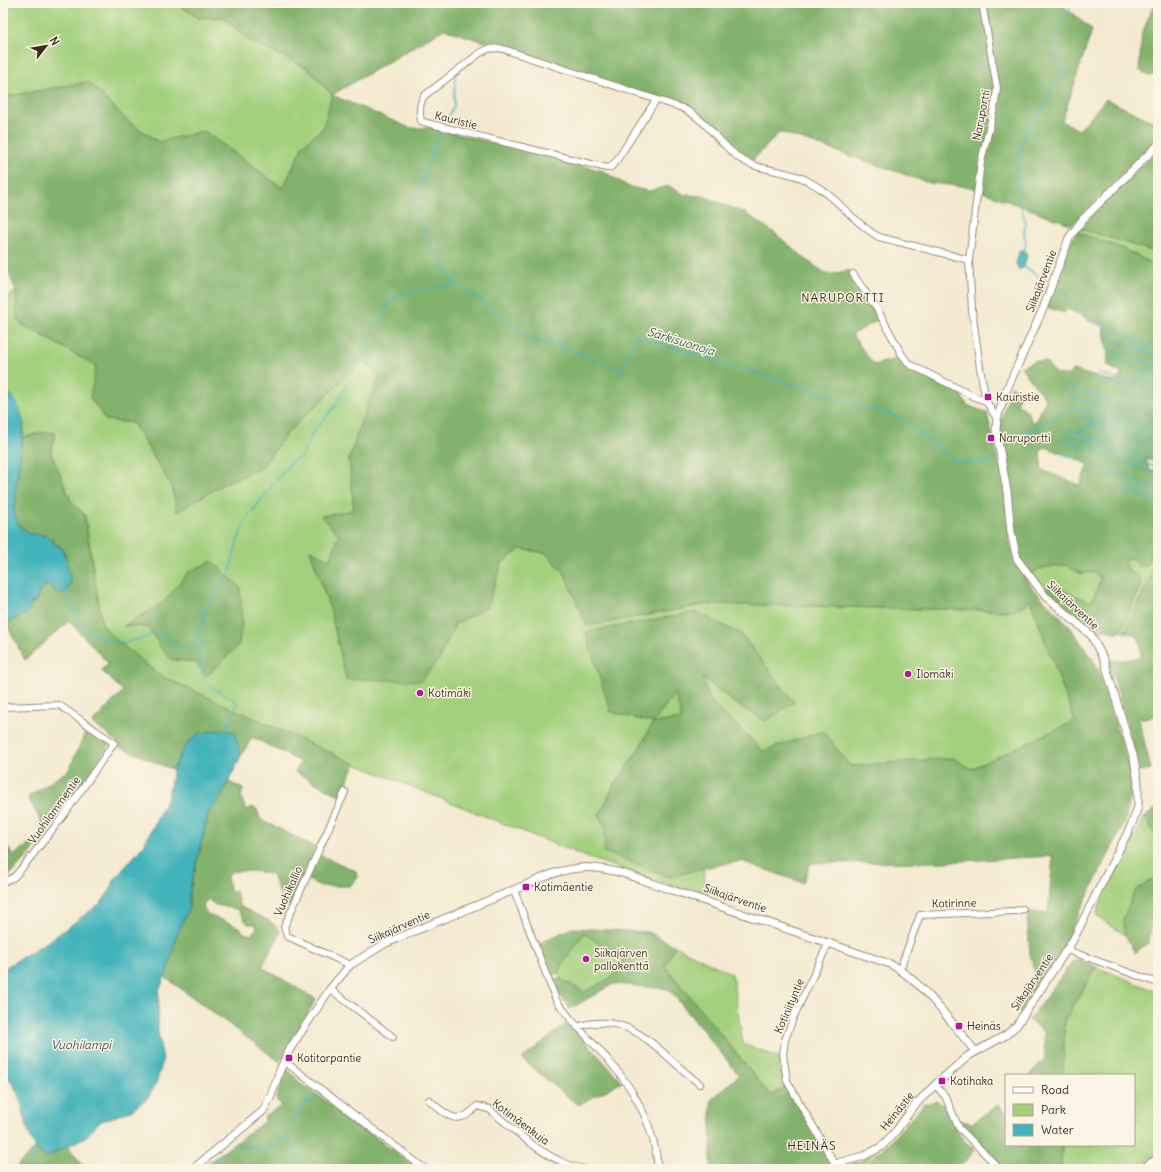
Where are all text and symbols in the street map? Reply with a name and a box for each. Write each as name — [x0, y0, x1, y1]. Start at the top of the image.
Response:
north arrow — [26, 26, 66, 66]
text: N — [47, 34, 63, 48]
street label: Naruportti — [969, 88, 993, 142]
street label: Kauristie — [433, 108, 479, 132]
street label: Siikajärventie — [1023, 248, 1059, 314]
district label: NARUPORTTI — [801, 290, 885, 305]
water label: Särkisuonoja — [646, 324, 718, 359]
place label: Kauristie — [996, 390, 1039, 404]
marker: Kauristie — [983, 392, 993, 402]
place label: Naruportti — [999, 431, 1051, 445]
marker: Naruportti — [986, 433, 996, 443]
street label: Siikajärventie — [1044, 577, 1102, 633]
place label: Ilomäki — [916, 667, 953, 681]
marker: Ilomäki — [903, 669, 913, 679]
place label: Kotimäki — [428, 686, 471, 700]
marker: Kotimäki — [415, 688, 425, 698]
street label: Vuohilammentie — [25, 773, 83, 847]
street label: Vuohikallio — [271, 864, 305, 918]
place label: Kotimäentie — [534, 880, 593, 894]
street label: Siikajärventie — [702, 881, 768, 915]
marker: Kotimäentie — [521, 882, 531, 892]
street label: Kotirinne — [932, 896, 976, 910]
street label: Siikajärventie — [366, 907, 432, 947]
place label: Siikajärven pallokenttä — [594, 946, 649, 973]
street label: Siikajärventie — [1008, 951, 1056, 1013]
marker: Siikajärven pallokenttä — [581, 954, 591, 964]
street label: Kotiniityntie — [771, 976, 807, 1036]
place label: Heinäs — [967, 1019, 1001, 1033]
marker: Heinäs — [954, 1021, 964, 1031]
water label: Vuohilampi — [51, 1037, 112, 1052]
place label: Kotitorpantie — [297, 1051, 361, 1065]
marker: Kotitorpantie — [284, 1053, 294, 1063]
place label: Kotihaka — [950, 1074, 993, 1088]
legend — [1005, 1074, 1135, 1146]
marker: Kotihaka — [937, 1076, 947, 1086]
text: Road — [1041, 1082, 1069, 1097]
street label: Heinästie — [877, 1089, 917, 1133]
street label: Kotimäenkuja — [490, 1096, 552, 1148]
text: Park — [1041, 1102, 1066, 1117]
text: Water — [1041, 1122, 1074, 1137]
district label: HEINÄS — [787, 1138, 837, 1153]

